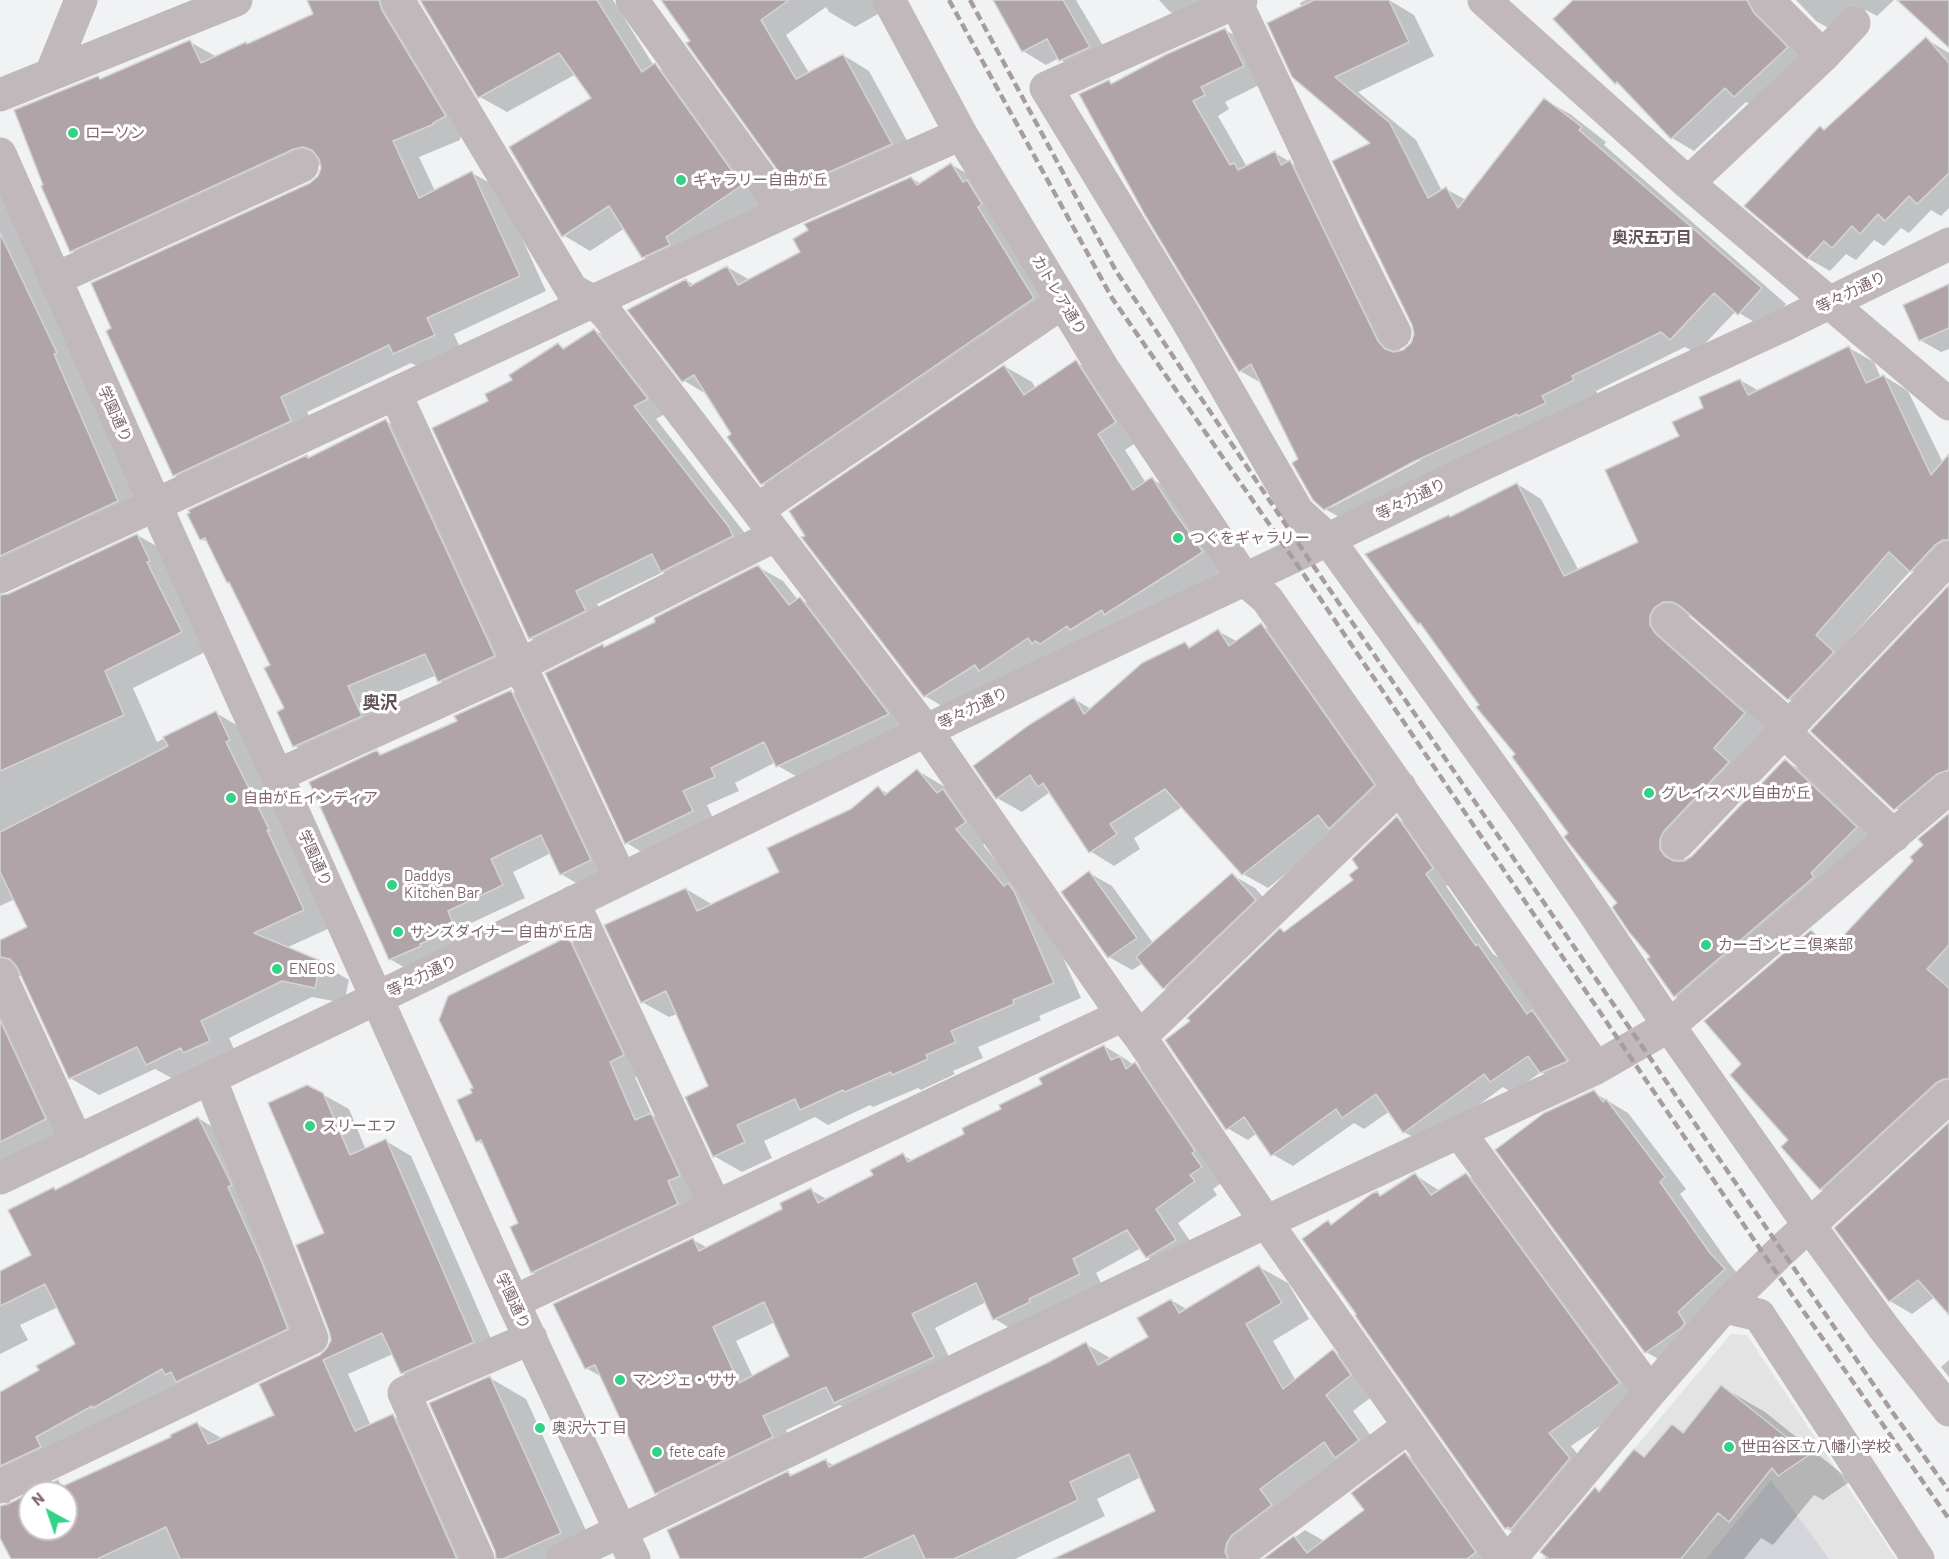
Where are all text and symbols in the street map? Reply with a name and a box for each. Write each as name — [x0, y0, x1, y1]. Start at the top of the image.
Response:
place label: ローソン — [85, 124, 145, 142]
marker: ローソン — [66, 126, 80, 140]
place label: ギャラリー自由が丘 — [693, 171, 828, 189]
marker: ギャラリー自由が丘 — [674, 173, 688, 187]
district label: 奥沢五丁目 — [1612, 228, 1692, 248]
street label: カトレア通り — [1028, 252, 1090, 338]
street label: 等々力通り — [1813, 267, 1889, 317]
street label: 学園通り — [95, 383, 135, 445]
street label: 等々力通り — [1373, 474, 1449, 524]
place label: つぐをギャラリー — [1190, 529, 1310, 547]
marker: つぐをギャラリー — [1171, 531, 1185, 545]
street label: 等々力通り — [935, 683, 1011, 733]
district label: 奥沢 — [362, 692, 398, 714]
place label: グレイスベル自由が丘 — [1661, 784, 1811, 802]
marker: グレイスベル自由が丘 — [1642, 786, 1656, 800]
place label: 自由が丘インディア — [243, 789, 378, 807]
marker: 自由が丘インディア — [224, 791, 238, 805]
street label: 学園通り — [295, 827, 335, 889]
place label: Daddys Kitchen Bar — [404, 867, 480, 902]
marker: Daddys Kitchen Bar — [385, 878, 399, 892]
place label: サンズダイナー 自由が丘店 — [410, 923, 593, 941]
marker: サンズダイナー 自由が丘店 — [391, 925, 405, 939]
place label: カーゴンビニ倶楽部 — [1718, 936, 1853, 954]
marker: カーゴンビニ倶楽部 — [1699, 938, 1713, 952]
street label: 等々力通り — [384, 951, 460, 1001]
place label: ENEOS — [289, 960, 335, 978]
marker: ENEOS — [270, 962, 284, 976]
place label: スリーエフ — [322, 1117, 397, 1135]
marker: スリーエフ — [303, 1119, 317, 1133]
street label: 学園通り — [492, 1270, 534, 1332]
place label: マンジェ・ササ — [632, 1371, 737, 1389]
marker: マンジェ・ササ — [613, 1373, 627, 1387]
place label: 奥沢六丁目 — [552, 1419, 627, 1437]
marker: 奥沢六丁目 — [533, 1421, 547, 1435]
place label: 世田谷区立八幡小学校 — [1741, 1438, 1891, 1456]
marker: 世田谷区立八幡小学校 — [1722, 1440, 1736, 1454]
place label: fete cafe — [669, 1443, 726, 1461]
marker: fete cafe — [650, 1445, 664, 1459]
north arrow — [18, 1481, 78, 1541]
text: N — [27, 1488, 48, 1509]

